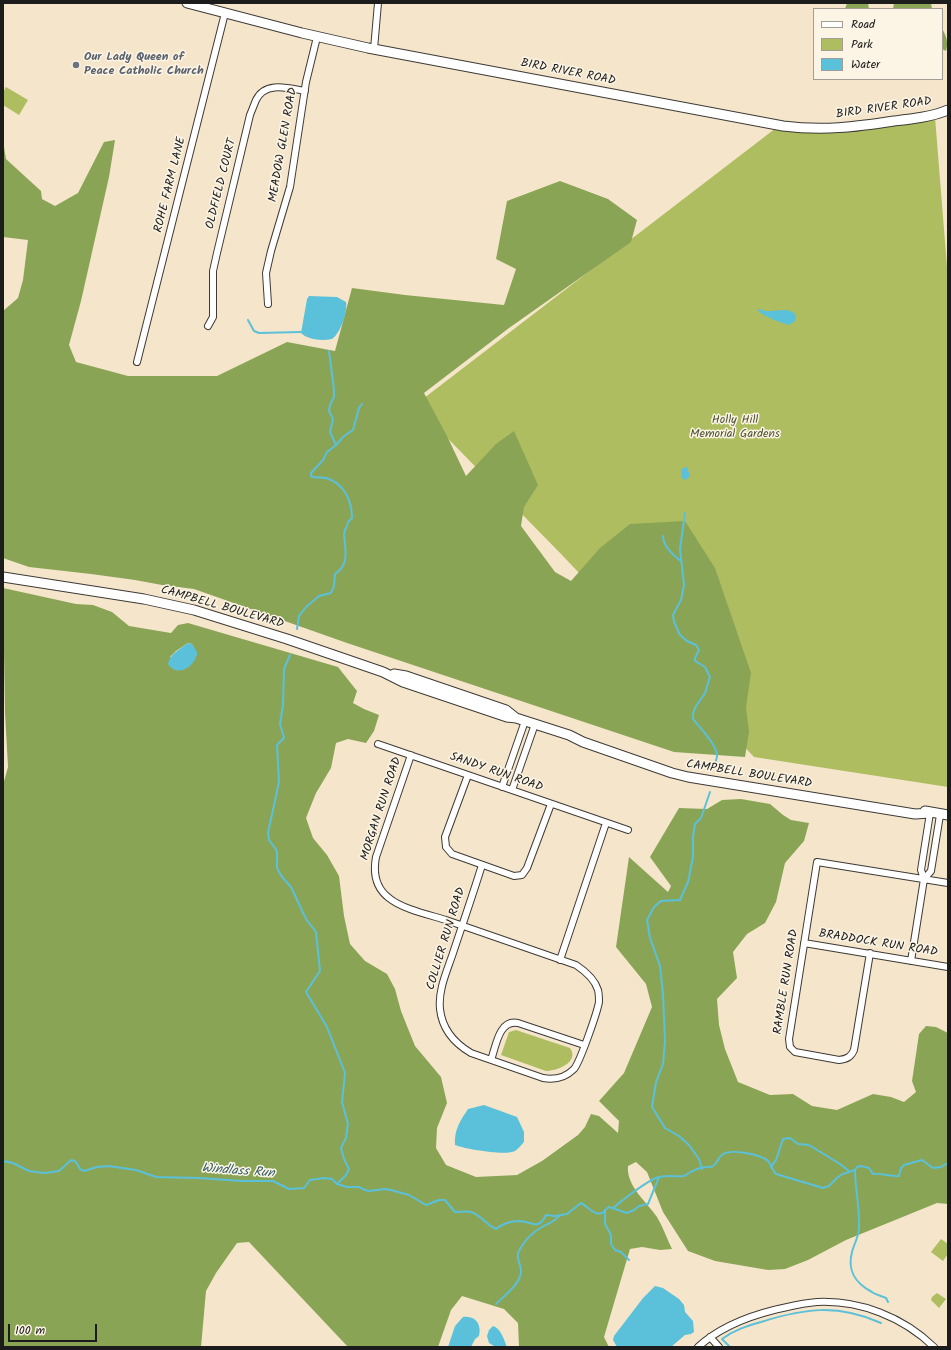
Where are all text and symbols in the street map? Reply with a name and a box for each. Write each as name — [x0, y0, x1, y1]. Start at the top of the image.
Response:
legend — [813, 8, 943, 80]
text: Road — [851, 15, 875, 34]
text: Park — [851, 35, 873, 54]
place label: Our Lady Queen of Peace Catholic Church — [84, 51, 204, 79]
text: Water — [851, 55, 880, 74]
street label: BIRD RIVER ROAD — [519, 57, 617, 89]
marker: Our Lady Queen of Peace Catholic Church — [71, 60, 81, 70]
street label: MEADOW GLEN ROAD — [267, 86, 301, 204]
street label: BIRD RIVER ROAD — [835, 95, 933, 123]
street label: ROHE FARM LANE — [152, 136, 190, 234]
street label: OLDFIELD COURT — [204, 137, 240, 231]
park label: Holly Hill Memorial Gardens — [690, 414, 780, 442]
street label: CAMPBELL BOULEVARD — [159, 584, 285, 632]
street label: SANDY RUN ROAD — [447, 750, 545, 796]
street label: MORGAN RUN ROAD — [358, 755, 406, 863]
street label: CAMPBELL BOULEVARD — [685, 758, 813, 792]
street label: COLLIER RUN ROAD — [425, 886, 469, 992]
street label: BRADDOCK RUN ROAD — [817, 927, 939, 961]
street label: RAMBLE RUN ROAD — [772, 928, 802, 1036]
water label: Windlass Run — [201, 1162, 275, 1182]
scale bar — [10, 1316, 99, 1342]
text: 100 m — [15, 1321, 45, 1340]

